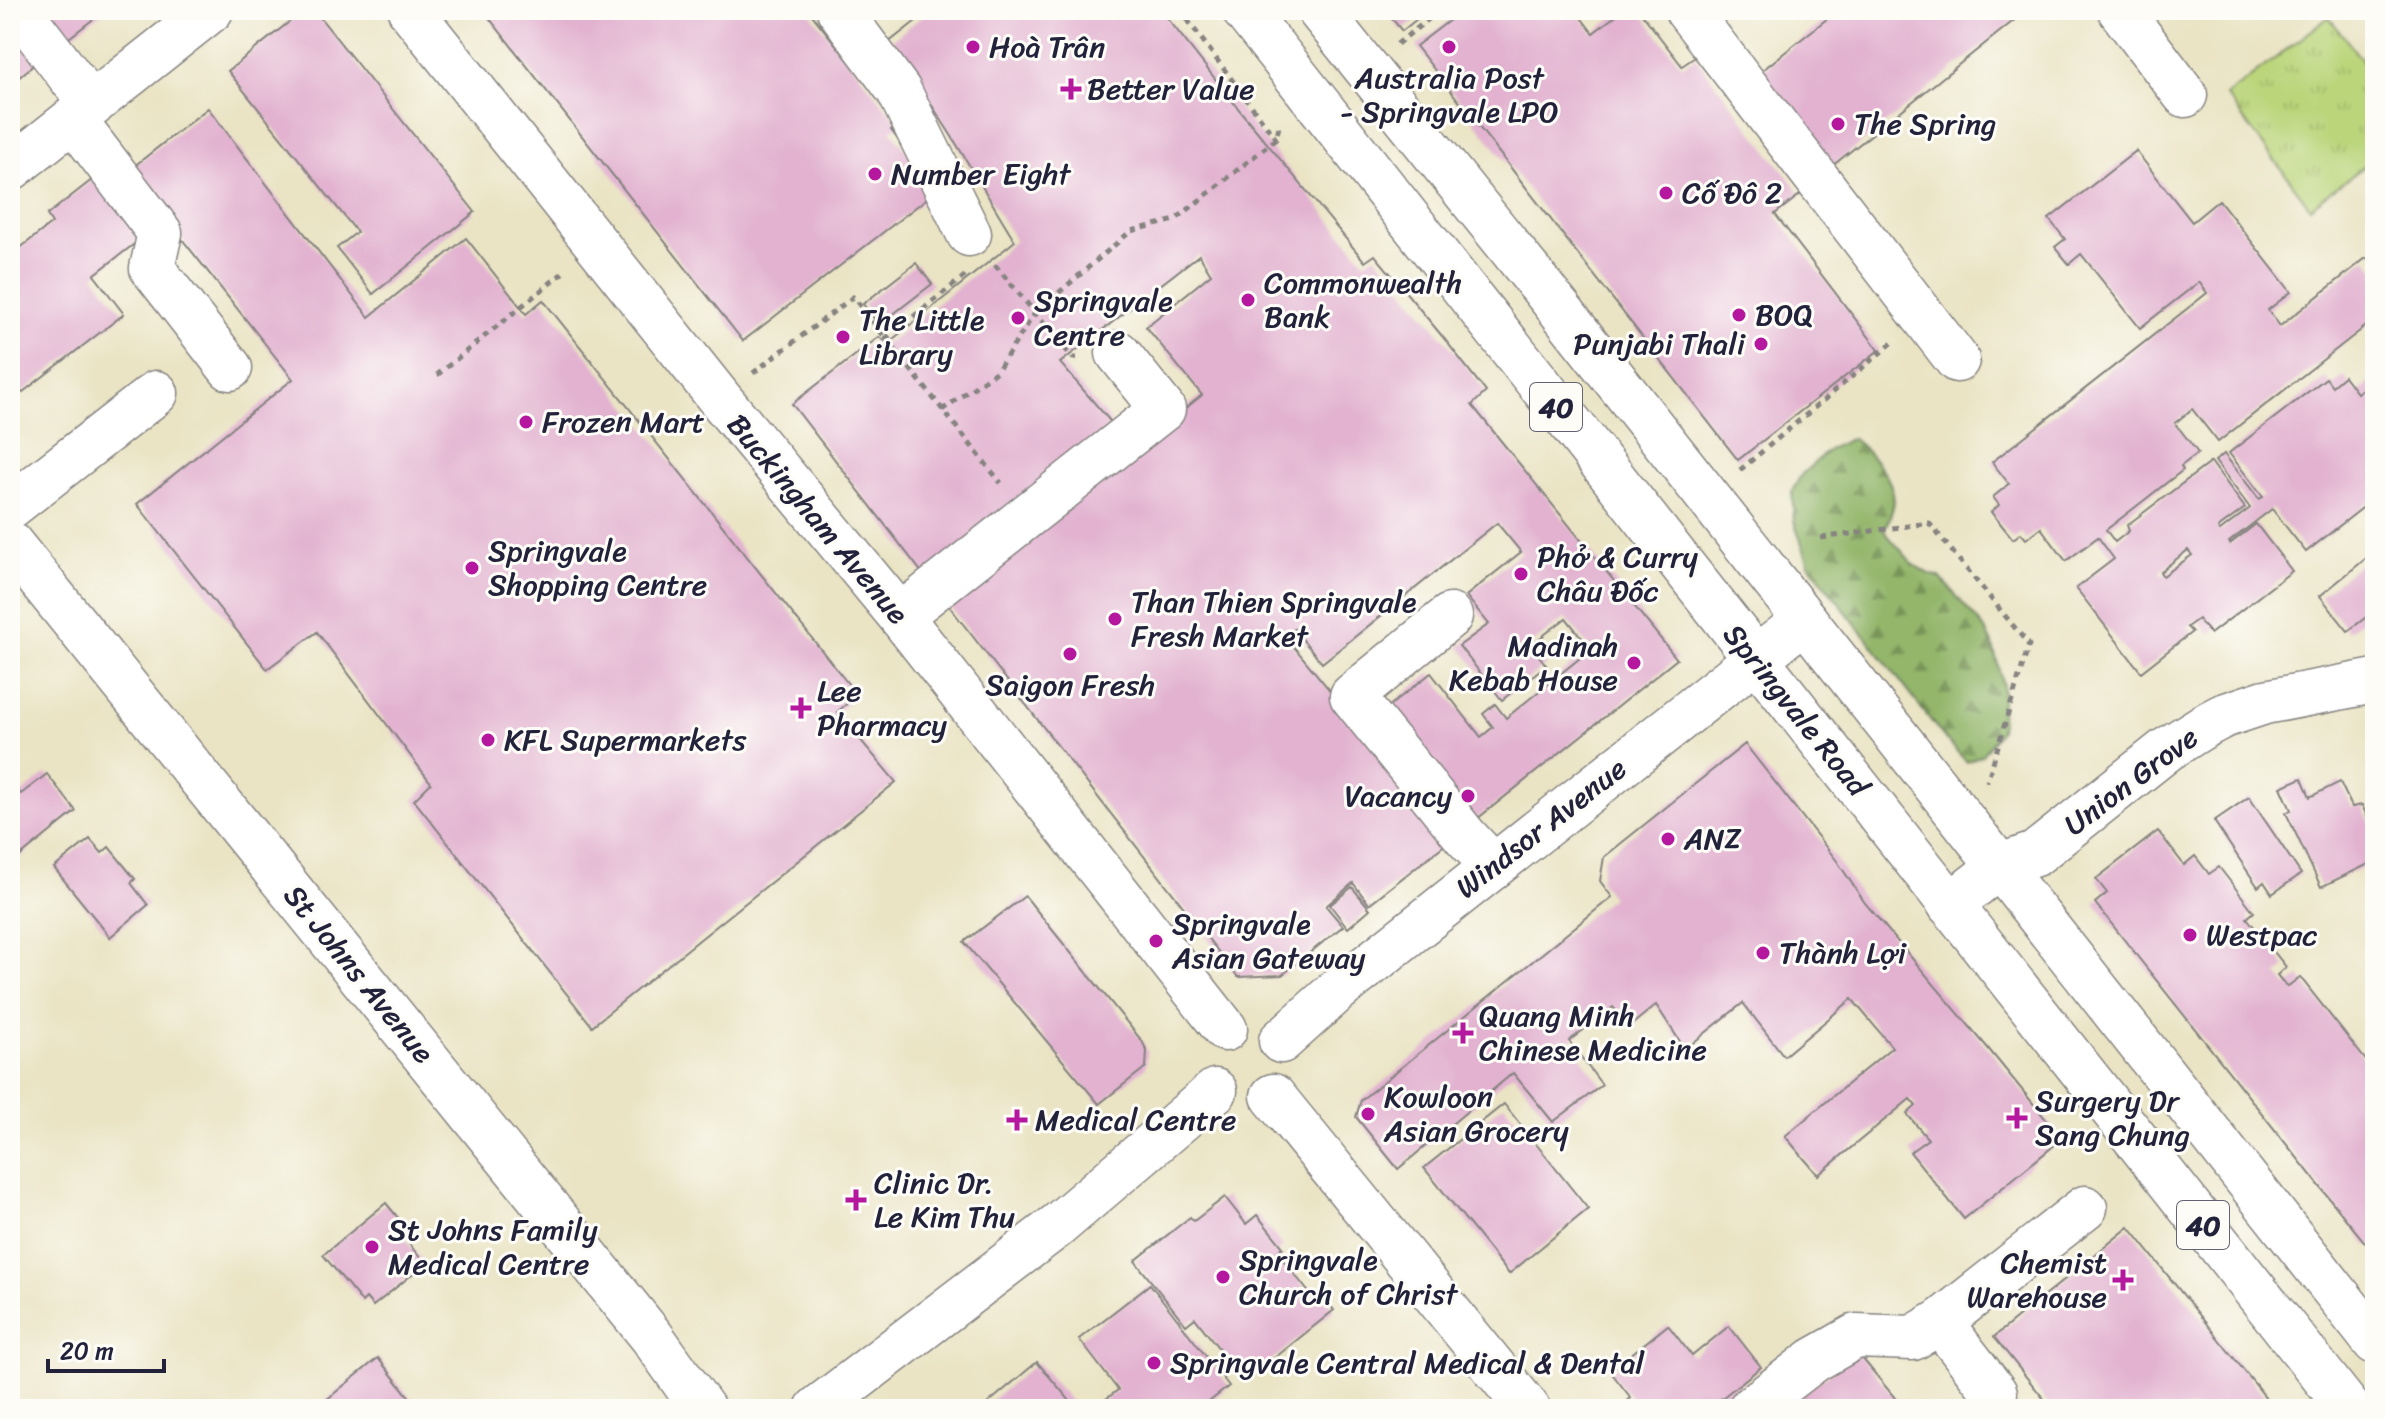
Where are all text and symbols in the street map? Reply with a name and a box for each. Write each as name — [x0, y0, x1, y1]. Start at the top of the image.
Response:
place label: Hoà Trân — [989, 20, 1105, 74]
marker: Hoà Trân — [964, 38, 982, 56]
marker: Australia Post - Springvale LPO — [1440, 38, 1458, 56]
place label: Australia Post - Springvale LPO — [1339, 51, 1559, 139]
place label: Better Value — [1087, 62, 1255, 116]
marker: Better Value — [1062, 80, 1080, 98]
place label: The Spring — [1854, 97, 1996, 151]
marker: The Spring — [1829, 115, 1847, 133]
place label: Number Eight — [891, 147, 1072, 201]
marker: Number Eight — [866, 165, 884, 183]
place label: Cố Đô 2 — [1682, 166, 1782, 220]
marker: Cố Đô 2 — [1657, 184, 1675, 202]
place label: Commonwealth Bank — [1264, 256, 1462, 344]
place label: Springvale Centre — [1034, 274, 1173, 362]
place label: BOQ — [1755, 288, 1813, 342]
marker: Commonwealth Bank — [1239, 291, 1257, 309]
place label: The Little Library — [859, 293, 985, 381]
marker: BOQ — [1730, 306, 1748, 324]
marker: Springvale Centre — [1009, 309, 1027, 327]
place label: Punjabi Thali — [1573, 317, 1747, 371]
marker: The Little Library — [834, 328, 852, 346]
marker: Punjabi Thali — [1752, 335, 1770, 353]
road number: 40 — [1530, 383, 1582, 431]
place label: Frozen Mart — [542, 395, 705, 449]
street label: Buckingham Avenue — [713, 401, 923, 637]
marker: Frozen Mart — [517, 413, 535, 431]
place label: Springvale Shopping Centre — [488, 524, 707, 612]
place label: Phở & Curry Châu Đốc — [1537, 530, 1699, 618]
marker: Springvale Shopping Centre — [463, 559, 481, 577]
marker: Phở & Curry Châu Đốc — [1512, 565, 1530, 583]
place label: Than Thien Springvale Fresh Market — [1131, 575, 1417, 663]
marker: Than Thien Springvale Fresh Market — [1106, 610, 1124, 628]
street label: Springvale Road — [1709, 611, 1885, 811]
place label: Madinah Kebab House — [1449, 619, 1618, 707]
marker: Saigon Fresh — [1061, 645, 1079, 663]
marker: Madinah Kebab House — [1625, 654, 1643, 672]
place label: Saigon Fresh — [985, 658, 1155, 712]
place label: Lee Pharmacy — [817, 664, 947, 752]
marker: Lee Pharmacy — [792, 699, 810, 717]
street label: Union Grove — [2051, 712, 2211, 850]
place label: KFL Supermarkets — [504, 713, 747, 767]
marker: KFL Supermarkets — [479, 731, 497, 749]
street label: Windsor Avenue — [1443, 743, 1639, 913]
place label: Vacancy — [1344, 769, 1452, 823]
marker: Vacancy — [1459, 787, 1477, 805]
place label: ANZ — [1683, 812, 1742, 866]
marker: ANZ — [1659, 830, 1677, 848]
street label: St Johns Avenue — [269, 872, 449, 1076]
place label: Springvale Asian Gateway — [1171, 897, 1366, 985]
place label: Westpac — [2206, 908, 2317, 962]
place label: Thành Lợi — [1779, 926, 1908, 980]
marker: Westpac — [2181, 926, 2199, 944]
marker: Springvale Asian Gateway — [1147, 932, 1165, 950]
marker: Thành Lợi — [1754, 944, 1772, 962]
place label: Quang Minh Chinese Medicine — [1479, 989, 1707, 1077]
marker: Quang Minh Chinese Medicine — [1454, 1024, 1472, 1042]
place label: Kowloon Asian Grocery — [1383, 1070, 1569, 1158]
place label: Surgery Dr Sang Chung — [2035, 1074, 2190, 1162]
place label: Medical Centre — [1035, 1093, 1237, 1147]
marker: Kowloon Asian Grocery — [1359, 1105, 1377, 1123]
marker: Surgery Dr Sang Chung — [2006, 1107, 2028, 1129]
marker: Medical Centre — [1006, 1109, 1028, 1131]
place label: Clinic Dr. Le Kim Thu — [874, 1156, 1015, 1244]
marker: Clinic Dr. Le Kim Thu — [845, 1189, 867, 1211]
road number: 40 — [2177, 1201, 2229, 1249]
place label: St Johns Family Medical Centre — [388, 1203, 598, 1291]
place label: Springvale Church of Christ — [1239, 1233, 1459, 1321]
place label: Chemist Warehouse — [1967, 1236, 2107, 1324]
marker: St Johns Family Medical Centre — [363, 1238, 381, 1256]
marker: Springvale Church of Christ — [1214, 1268, 1232, 1286]
marker: Chemist Warehouse — [2114, 1271, 2132, 1289]
scale bar — [48, 1323, 164, 1373]
text: 20 m — [60, 1330, 114, 1372]
place label: Springvale Central Medical & Dental — [1170, 1336, 1646, 1390]
marker: Springvale Central Medical & Dental — [1145, 1354, 1163, 1372]

